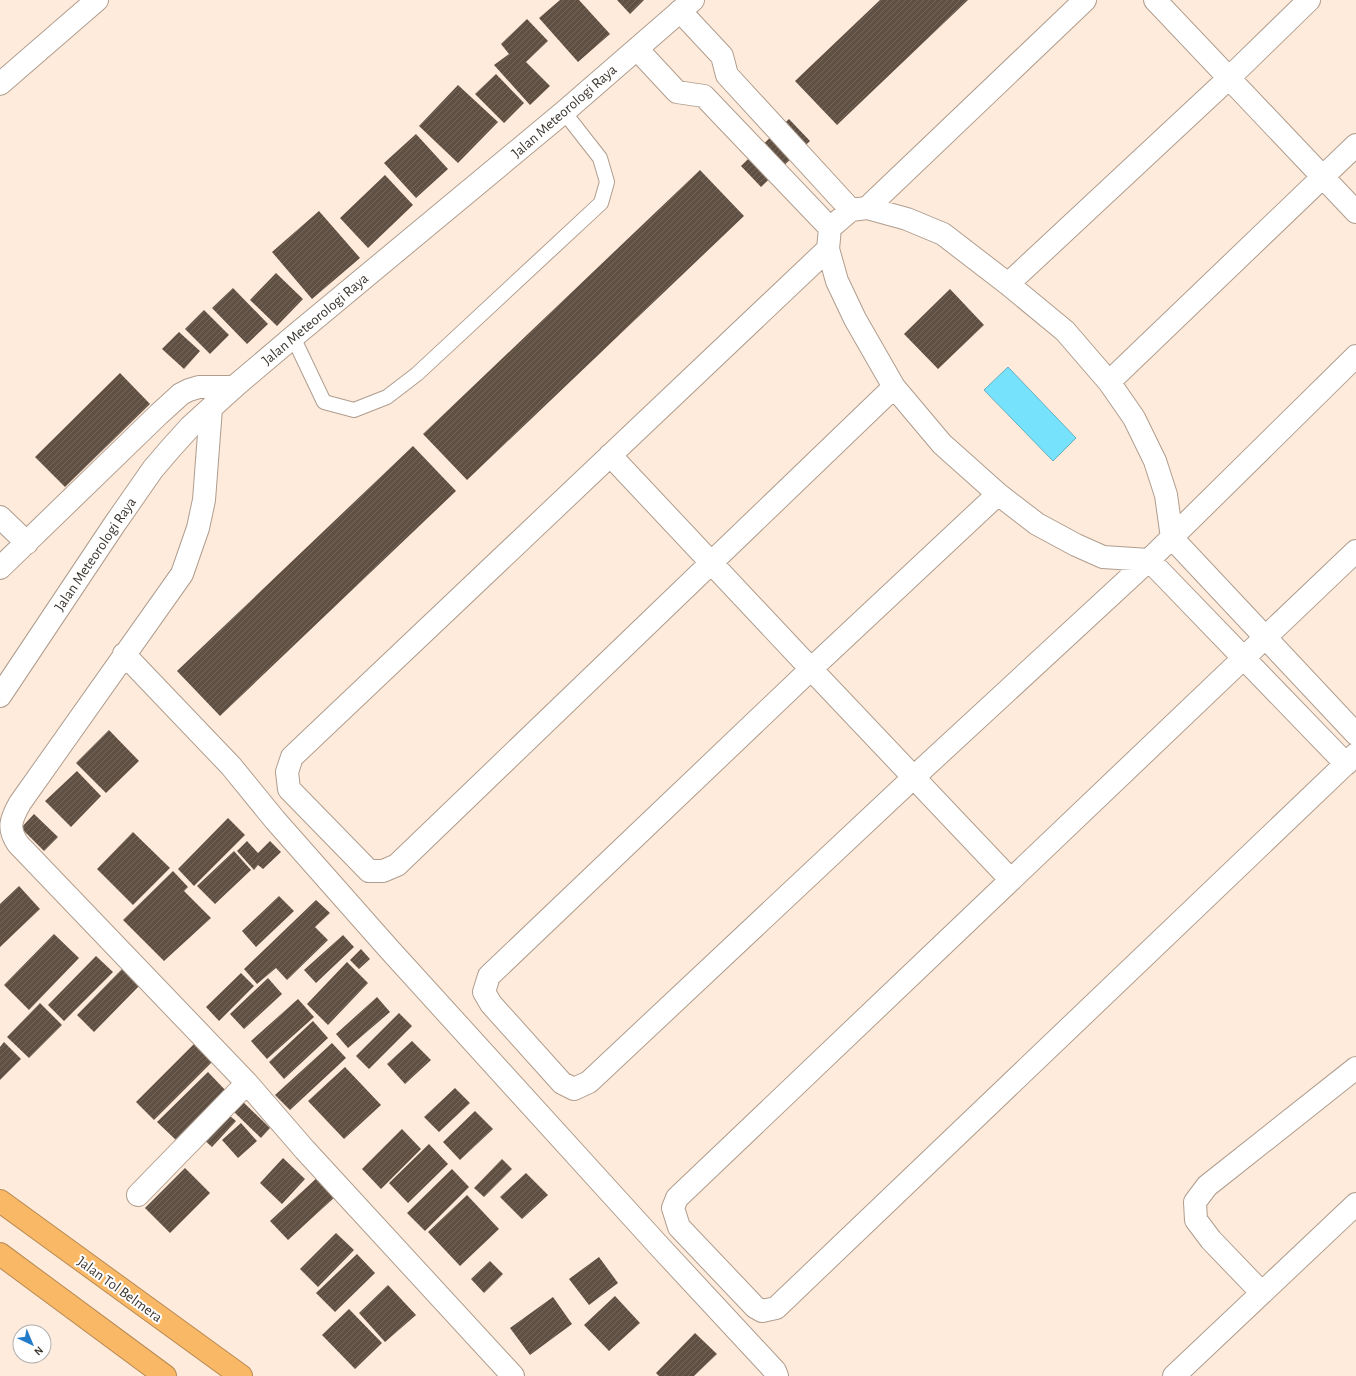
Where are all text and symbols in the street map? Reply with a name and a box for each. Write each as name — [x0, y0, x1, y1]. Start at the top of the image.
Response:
street label: Jalan Meteorologi Raya — [509, 62, 620, 161]
street label: Jalan Meteorologi Raya — [259, 271, 371, 368]
street label: Jalan Meteorologi Raya — [52, 495, 139, 614]
street label: Jalan Tol Belmera — [74, 1254, 165, 1325]
north arrow — [12, 1324, 52, 1364]
text: N — [32, 1344, 45, 1357]

